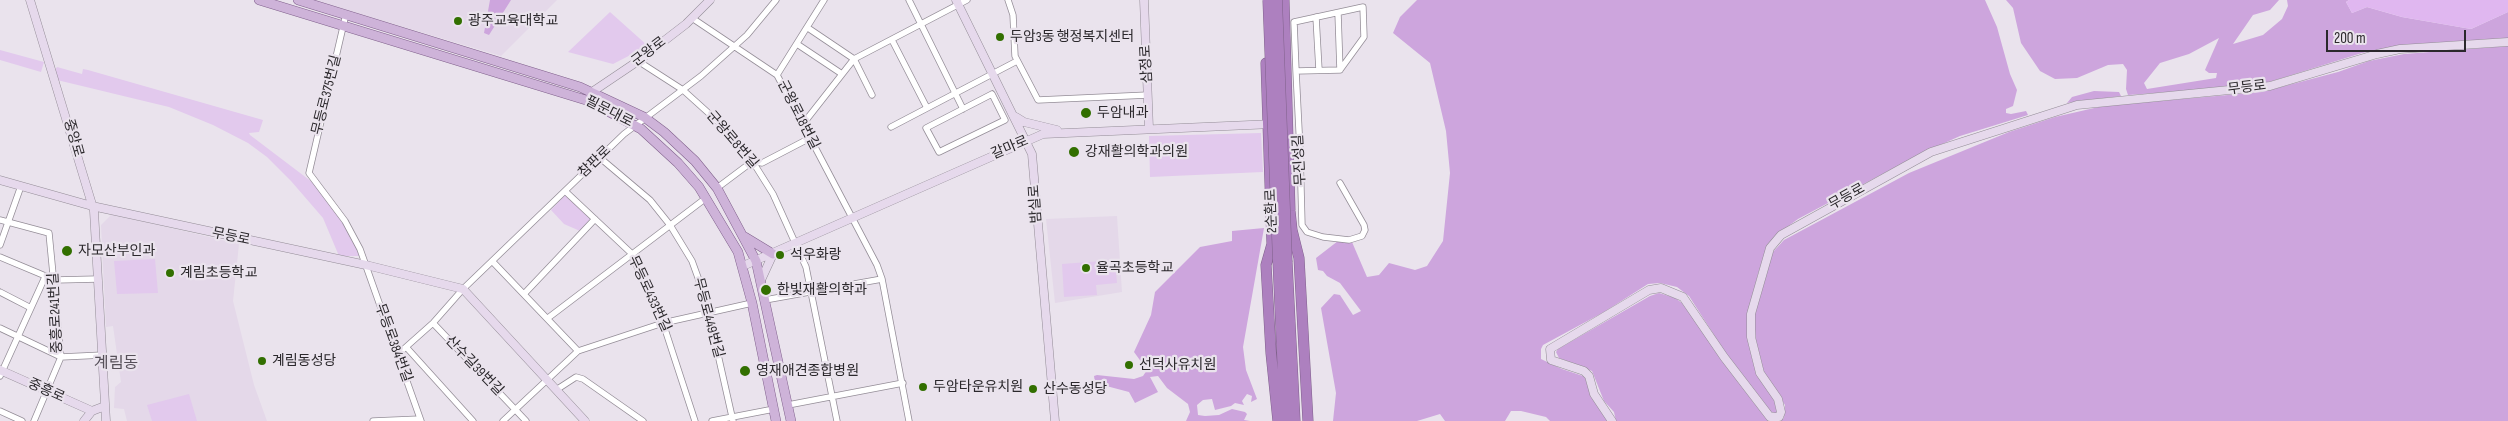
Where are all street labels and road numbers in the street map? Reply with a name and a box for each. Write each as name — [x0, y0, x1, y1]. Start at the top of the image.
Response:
street label: 군왕로 — [629, 34, 669, 70]
street label: 삼정로 — [1138, 44, 1156, 84]
street label: 무등로375번길 — [309, 53, 345, 137]
street label: 무등로 — [2227, 77, 2267, 99]
street label: 군왕로18번길 — [773, 78, 823, 152]
street label: 필문대로 — [582, 93, 636, 131]
street label: 군왕로8번길 — [703, 108, 761, 172]
street label: 중앙로 — [60, 117, 86, 159]
street label: 갈마로 — [989, 133, 1031, 163]
street label: 무진성길 — [1290, 134, 1310, 186]
street label: 참판로 — [575, 143, 615, 181]
street label: 무등로 — [1826, 180, 1868, 214]
street label: 밤실로 — [1026, 184, 1046, 224]
street label: 2순환로 — [1263, 189, 1281, 233]
street label: 무등로 — [210, 225, 252, 249]
street label: 무등로433번길 — [624, 253, 674, 335]
street label: 중흥로241번길 — [45, 272, 67, 354]
street label: 무등로449번길 — [689, 276, 727, 360]
street label: 무등로384번길 — [371, 301, 415, 385]
street label: 산수길39번길 — [441, 333, 507, 399]
street label: 중흥로 — [25, 375, 67, 407]

